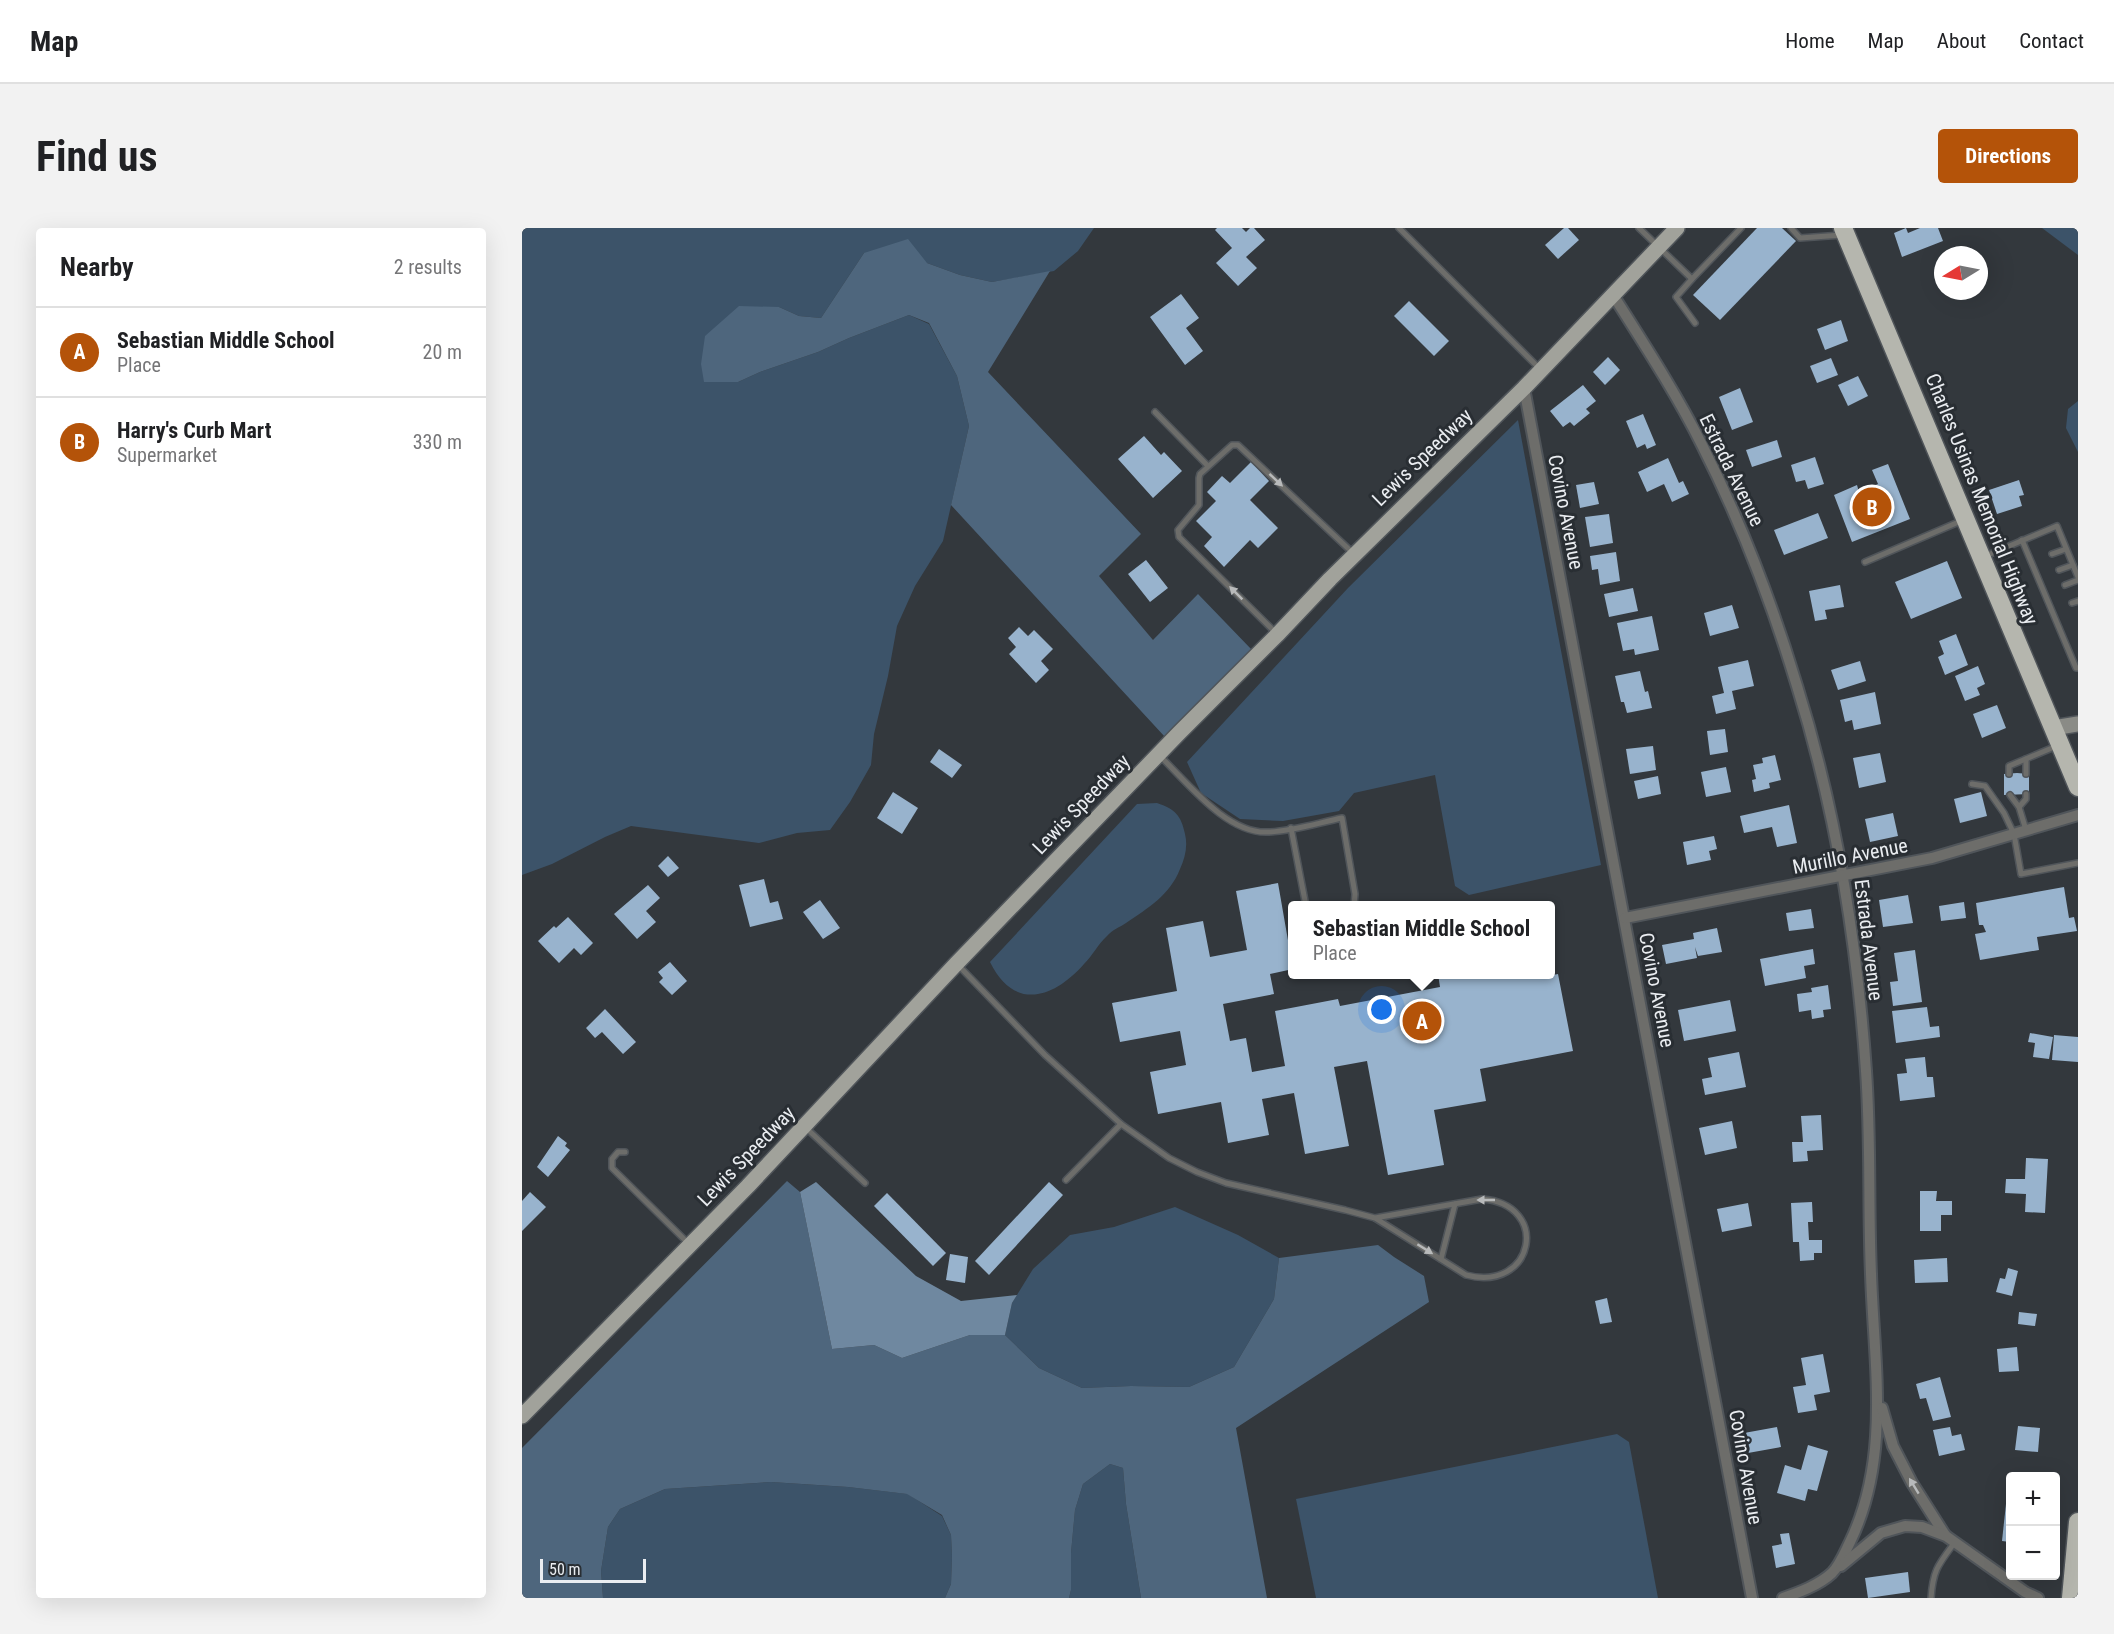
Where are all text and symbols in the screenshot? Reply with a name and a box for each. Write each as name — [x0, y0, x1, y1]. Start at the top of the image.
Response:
text: Map — [30, 25, 78, 58]
text: Home — [1785, 29, 1835, 53]
text: Map — [1868, 29, 1904, 53]
text: About — [1937, 29, 1986, 53]
text: Contact — [2019, 29, 2084, 53]
button: Directions — [1938, 129, 2078, 183]
text: Find us — [36, 132, 157, 181]
north arrow — [1934, 246, 1988, 300]
text: Nearby — [60, 252, 134, 282]
text: 2 results — [394, 255, 462, 279]
text: Sebastian Middle School — [117, 328, 335, 353]
text: A — [74, 340, 85, 364]
text: 20 m — [423, 340, 462, 364]
text: Place — [117, 353, 161, 377]
street label: Charles Usinas Memorial Highway — [1921, 370, 2043, 628]
street label: Lewis Speedway — [1367, 403, 1477, 511]
street label: Estrada Avenue — [1694, 410, 1770, 530]
text: Harry's Curb Mart — [117, 418, 271, 443]
text: B — [74, 430, 85, 454]
text: 330 m — [413, 430, 462, 454]
text: Supermarket — [117, 443, 217, 467]
street label: Covino Avenue — [1543, 453, 1589, 571]
one-way arrow — [1268, 473, 1283, 487]
pin: B — [1852, 484, 1892, 530]
one-way arrow — [1229, 587, 1243, 601]
street label: Lewis Speedway — [1027, 749, 1135, 859]
street label: Murillo Avenue — [1790, 833, 1910, 879]
street label: Estrada Avenue — [1850, 878, 1888, 1002]
popup — [1288, 901, 1555, 979]
text: Sebastian Middle School — [1313, 916, 1530, 941]
street label: Covino Avenue — [1634, 931, 1680, 1049]
text: Place — [1313, 941, 1357, 965]
your location — [1367, 995, 1396, 1024]
pin: A — [1402, 998, 1442, 1044]
street label: Lewis Speedway — [692, 1101, 800, 1211]
one-way arrow — [1477, 1195, 1496, 1205]
one-way arrow — [1417, 1243, 1433, 1254]
street label: Covino Avenue — [1724, 1408, 1768, 1526]
map controls — [2006, 1472, 2060, 1580]
button: + — [2006, 1472, 2060, 1526]
one-way arrow — [1909, 1478, 1920, 1494]
button: − — [2006, 1526, 2060, 1580]
scale bar — [540, 1556, 646, 1584]
text: 50 m — [549, 1560, 581, 1579]

